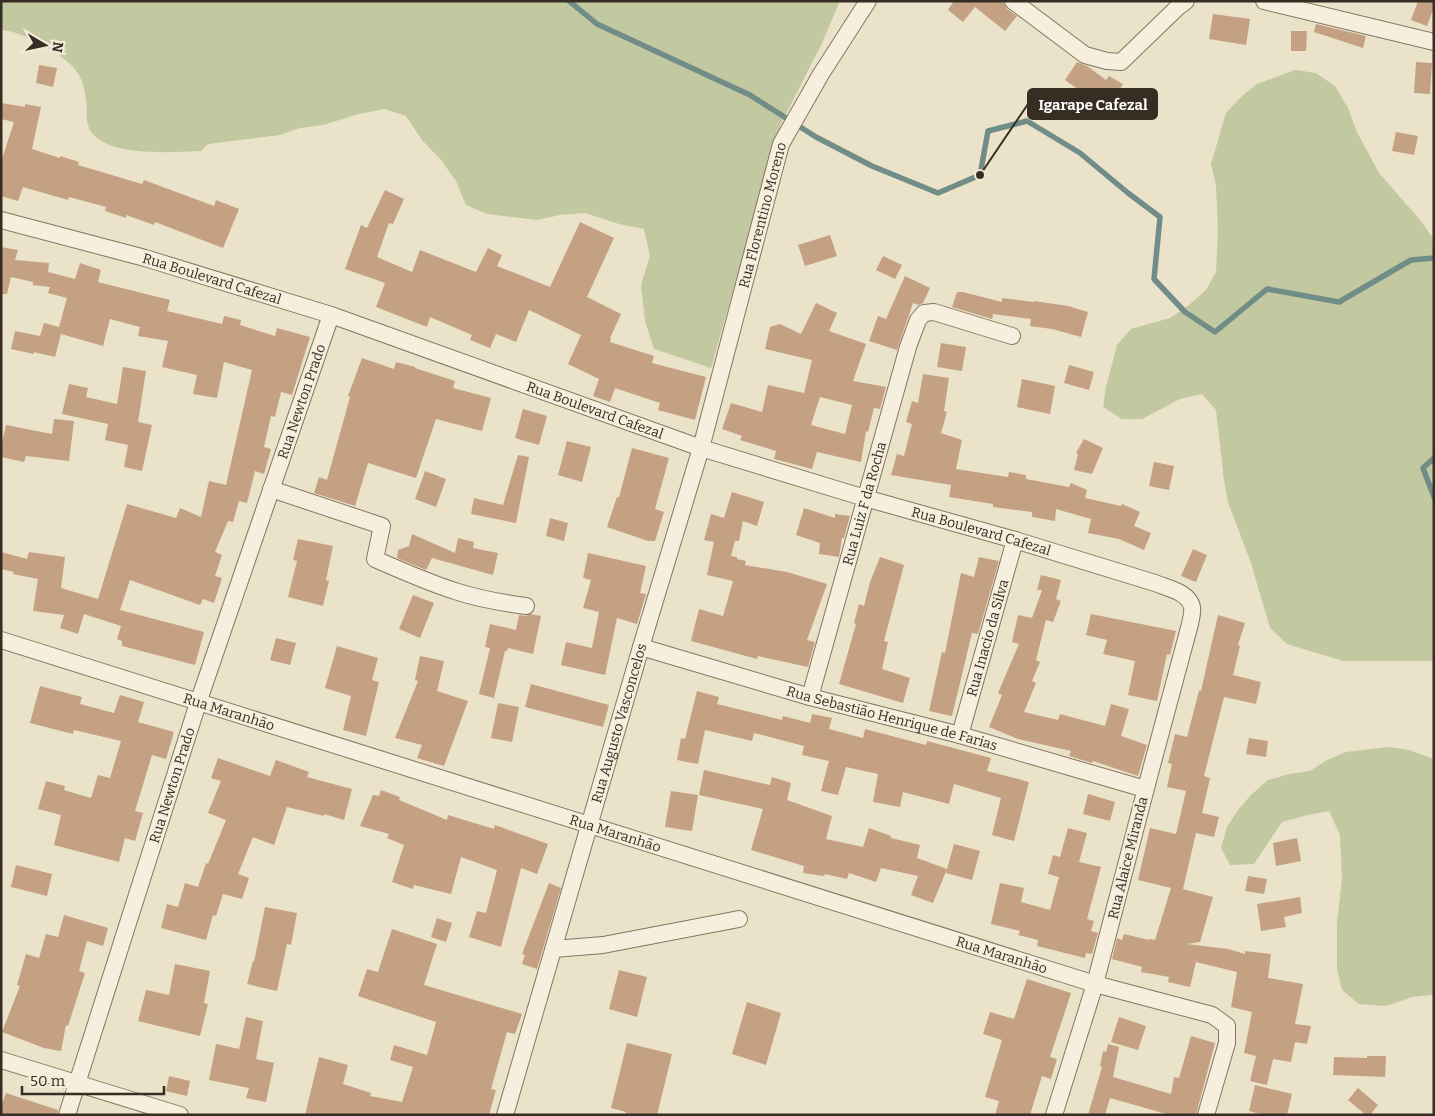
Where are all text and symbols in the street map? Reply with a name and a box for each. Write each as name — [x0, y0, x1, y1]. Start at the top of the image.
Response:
north arrow — [20, 20, 70, 70]
text: N — [48, 40, 67, 54]
callout: Igarape Cafezal — [1028, 89, 1157, 119]
text: Igarape Cafezal — [1038, 96, 1148, 114]
street label: Rua Florentino Moreno — [735, 140, 790, 290]
street label: Rua Boulevard Cafezal — [141, 249, 283, 308]
street label: Rua Newton Prado — [274, 342, 329, 461]
street label: Rua Boulevard Cafezal — [524, 377, 666, 442]
street label: Rua Luiz F da Rocha — [839, 439, 890, 567]
street label: Rua Boulevard Cafezal — [910, 503, 1053, 559]
street label: Rua Inacio da Silva — [963, 577, 1012, 698]
street label: Rua Augusto Vasconcelos — [588, 641, 650, 805]
street label: Rua Sebastião Henrique de Farias — [785, 682, 1000, 754]
street label: Rua Maranhão — [181, 689, 277, 734]
street label: Rua Newton Prado — [145, 725, 198, 845]
street label: Rua Alaice Miranda — [1105, 795, 1152, 921]
street label: Rua Maranhão — [568, 811, 663, 856]
street label: Rua Maranhão — [954, 932, 1049, 977]
scale bar — [22, 1064, 165, 1096]
text: 50 m — [30, 1072, 66, 1090]

